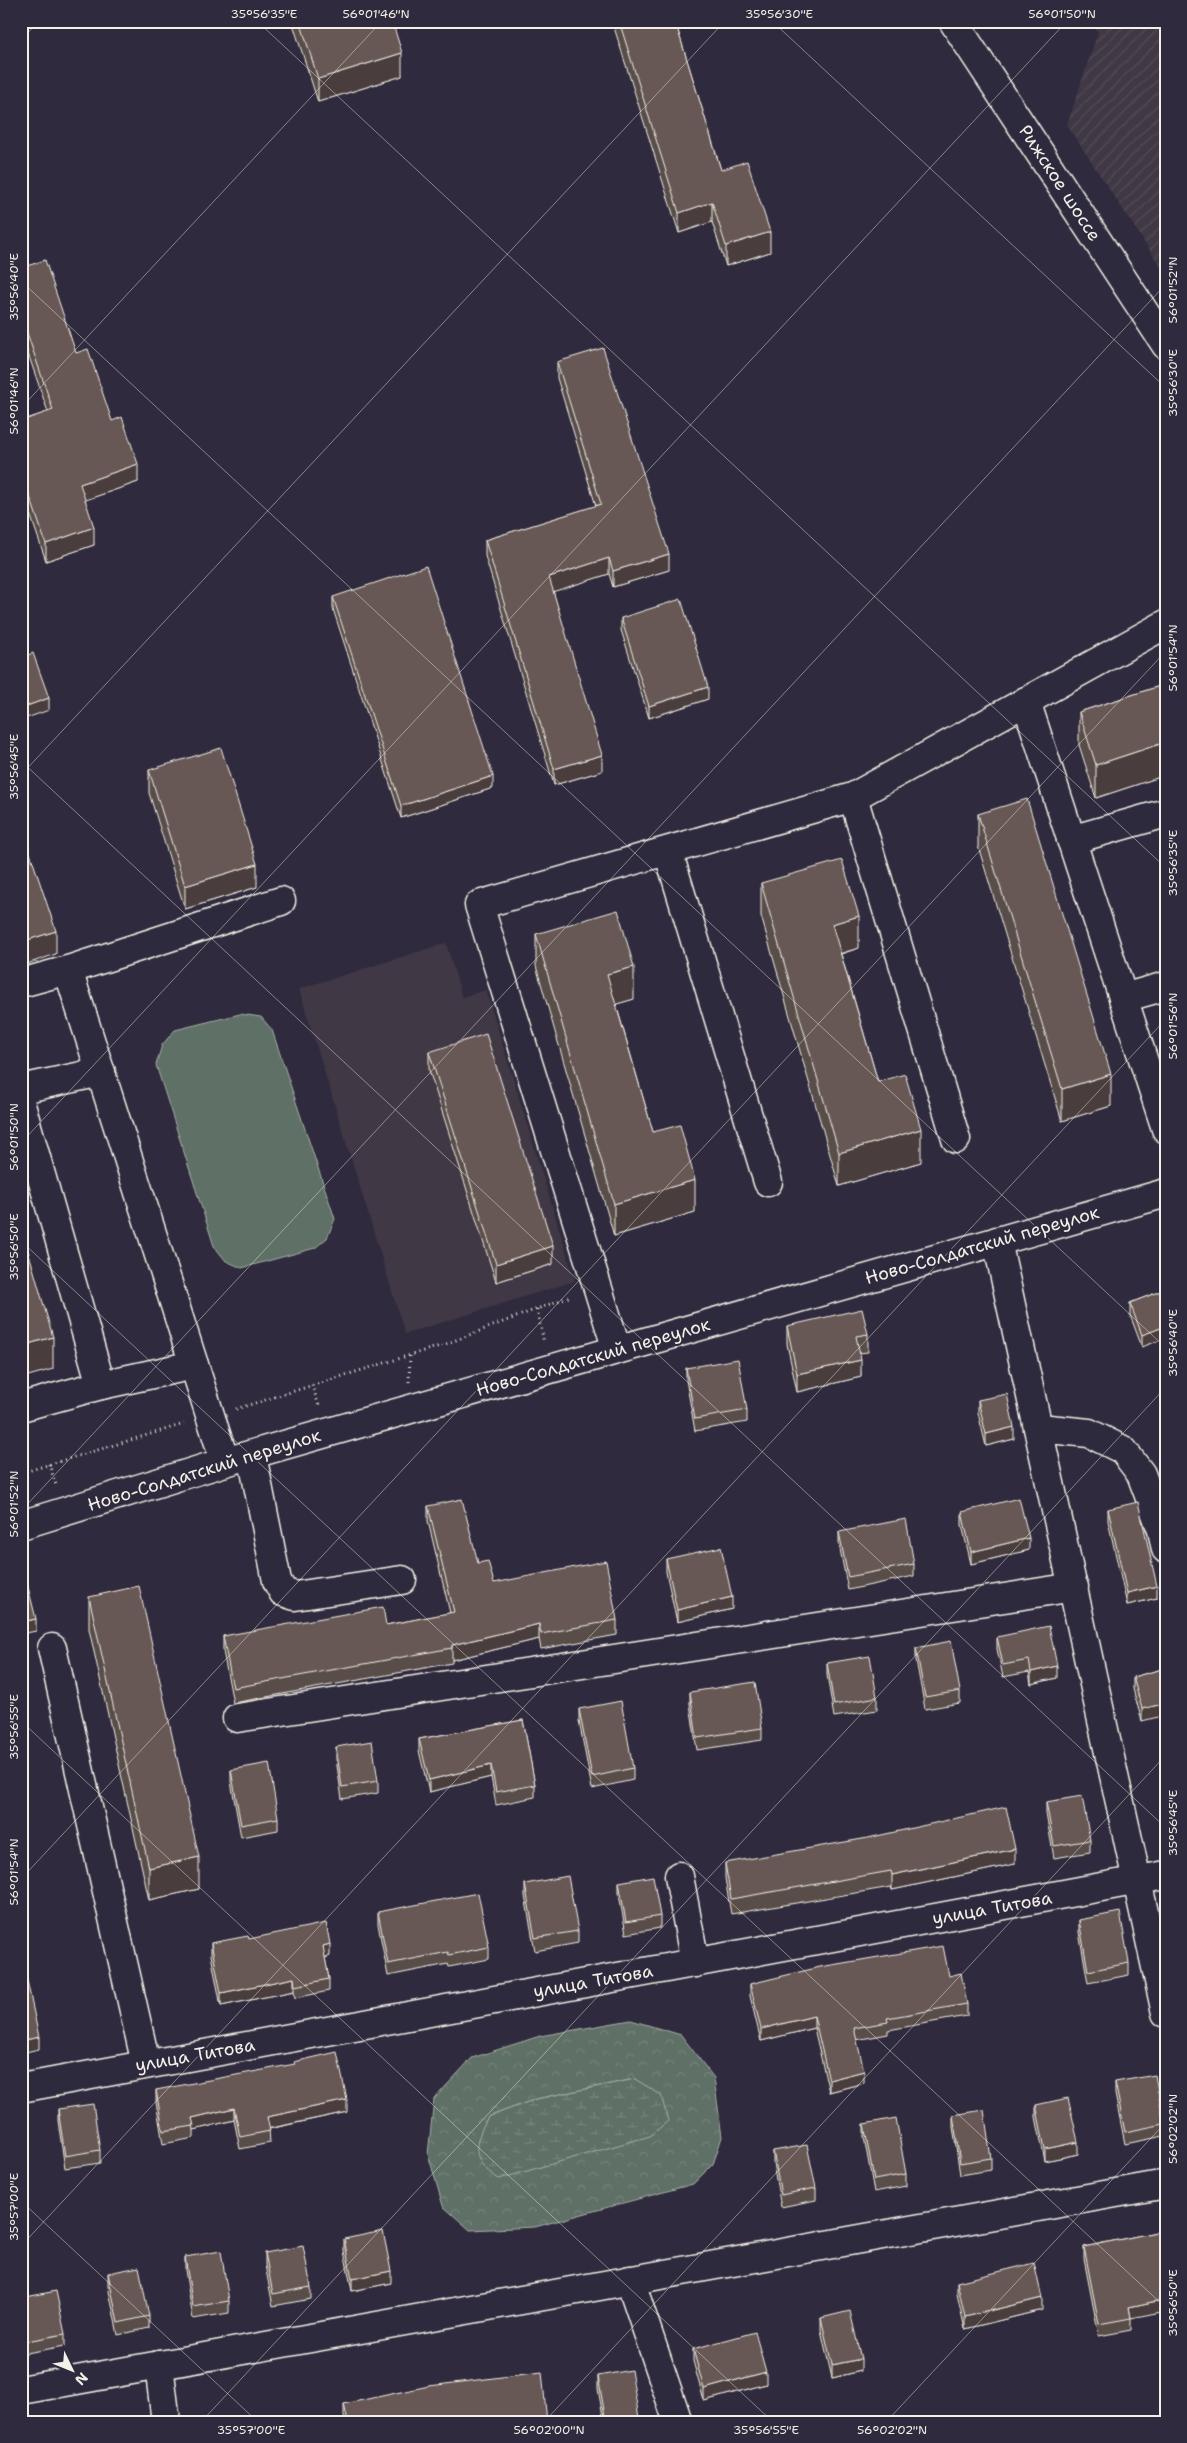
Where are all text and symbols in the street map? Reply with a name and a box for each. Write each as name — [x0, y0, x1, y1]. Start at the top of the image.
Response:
text: 35°56'35"E — [231, 6, 297, 22]
text: 56°01'46"N — [342, 6, 410, 22]
text: 35°56'30"E — [745, 6, 813, 22]
text: 56°01'50"N — [1028, 6, 1096, 22]
street label: Рижское шоссе — [1013, 120, 1107, 246]
text: 35°56'40"E — [6, 253, 22, 321]
text: 56°01'52"N — [1165, 257, 1181, 323]
text: 35°56'30"E — [1165, 349, 1181, 417]
text: 56°01'46"N — [6, 367, 22, 435]
text: 56°01'54"N — [1165, 624, 1181, 692]
text: 35°56'45"E — [6, 734, 22, 800]
text: 35°56'35"E — [1165, 830, 1181, 896]
text: 56°01'56"N — [1165, 993, 1181, 1059]
text: 56°01'50"N — [6, 1103, 22, 1171]
street label: Ново-Солдатский переулок — [862, 1200, 1102, 1290]
text: 35°56'50"E — [6, 1213, 22, 1281]
text: 35°56'40"E — [1165, 1309, 1181, 1377]
street label: Ново-Солдатский переулок — [473, 1312, 713, 1402]
street label: Ново-Солдатский переулок — [84, 1423, 324, 1517]
text: 56°01'52"N — [6, 1471, 22, 1537]
text: 35°56'55"E — [6, 1694, 22, 1760]
text: 35°56'45"E — [1165, 1790, 1181, 1856]
text: 56°01'54"N — [6, 1838, 22, 1906]
street label: улица Титова — [930, 1886, 1054, 1930]
street label: улица Титова — [531, 1959, 655, 2003]
street label: улица Титова — [133, 2033, 257, 2077]
text: 56°02'02"N — [1165, 2094, 1181, 2164]
text: 35°57'00"E — [6, 2173, 22, 2241]
text: 35°56'50"E — [1165, 2269, 1181, 2337]
north arrow — [48, 2346, 98, 2396]
text: N — [71, 2369, 92, 2389]
text: 35°57'00"E — [217, 2422, 285, 2438]
text: 56°02'00"N — [513, 2422, 585, 2438]
text: 35°56'55"E — [733, 2422, 799, 2438]
text: 56°02'02"N — [857, 2422, 927, 2438]

